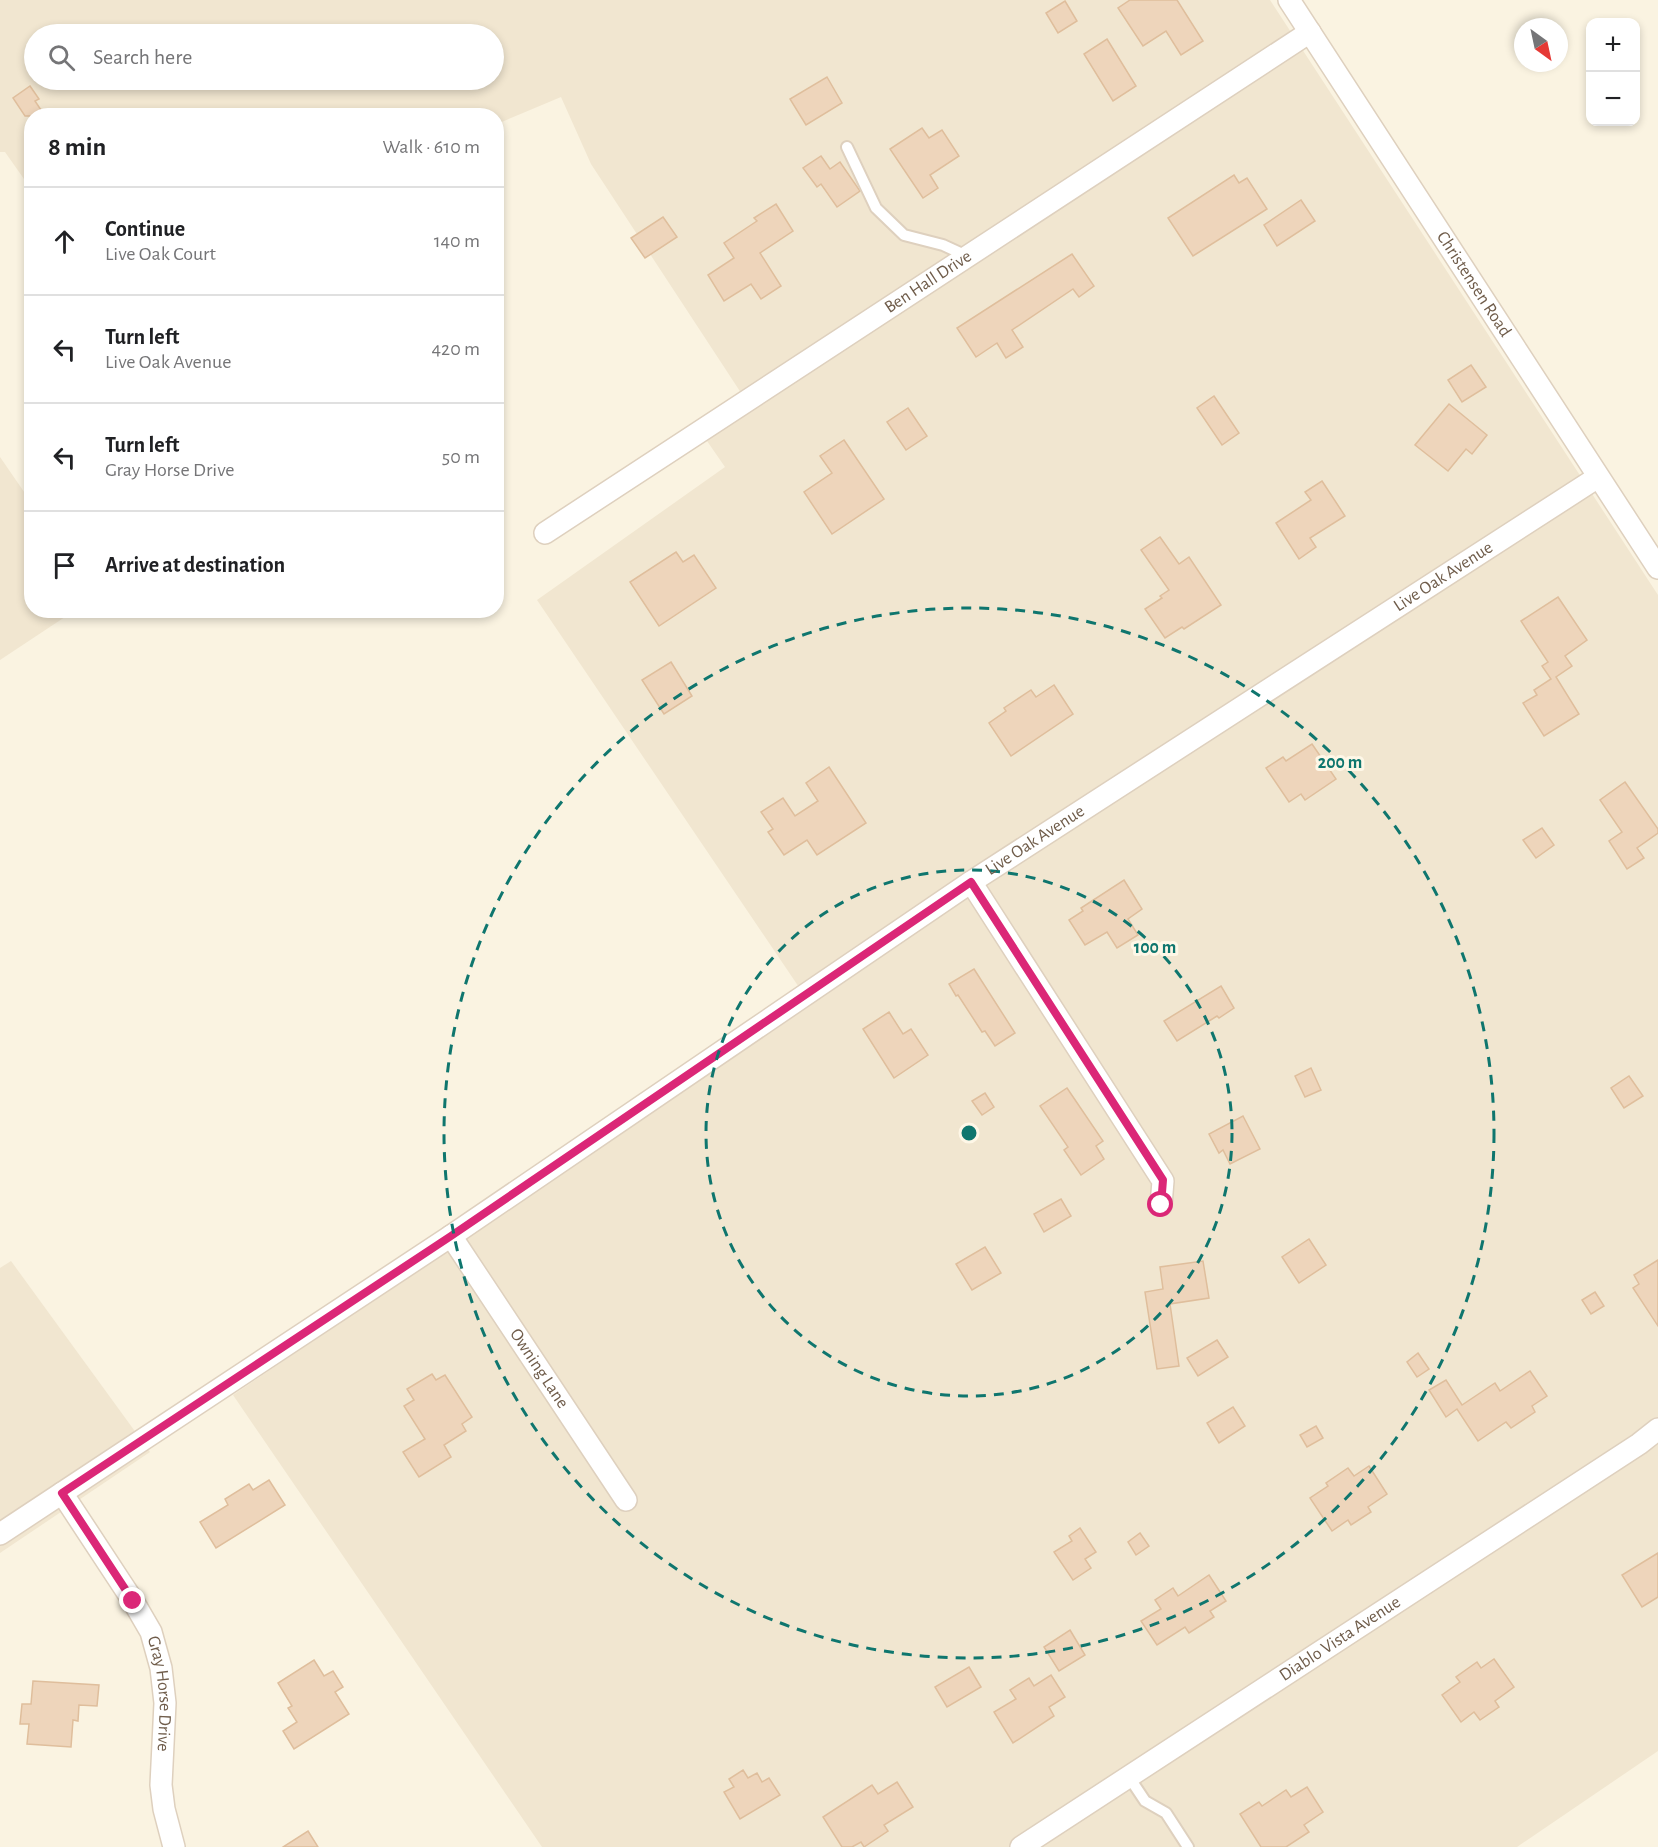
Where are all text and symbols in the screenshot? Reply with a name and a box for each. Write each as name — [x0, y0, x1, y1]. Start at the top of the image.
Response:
north arrow — [1514, 18, 1568, 72]
map controls — [1586, 18, 1640, 126]
button: + — [1586, 18, 1640, 72]
search box — [24, 24, 504, 90]
icon: search — [45, 41, 78, 74]
text: Search here — [93, 46, 192, 68]
button: − — [1586, 72, 1640, 126]
text: 8 min — [48, 134, 106, 160]
text: Walk · 610 m — [383, 137, 480, 157]
text: Continue — [105, 218, 185, 240]
icon: ahead — [48, 225, 81, 258]
street label: Christensen Road — [1433, 228, 1514, 340]
text: 140 m — [434, 231, 480, 251]
text: Live Oak Court — [105, 244, 216, 264]
street label: Ben Hall Drive — [881, 247, 975, 317]
text: Turn left — [105, 326, 179, 348]
icon: left — [48, 333, 81, 366]
text: 420 m — [431, 339, 480, 359]
text: Live Oak Avenue — [105, 352, 232, 372]
text: Turn left — [105, 434, 179, 456]
icon: left — [48, 441, 81, 474]
text: 50 m — [442, 447, 480, 467]
text: Gray Horse Drive — [105, 460, 235, 480]
street label: Live Oak Avenue — [1391, 538, 1496, 615]
icon: arrive — [48, 549, 81, 582]
text: Arrive at destination — [105, 554, 285, 576]
text: 200 m — [1318, 754, 1362, 772]
street label: Live Oak Avenue — [982, 802, 1088, 879]
text: 100 m — [1134, 939, 1176, 957]
centre of rings — [959, 1123, 979, 1143]
route start — [1147, 1191, 1173, 1217]
street label: Owning Lane — [506, 1325, 572, 1412]
route end — [119, 1587, 145, 1613]
street label: Diablo Vista Avenue — [1276, 1593, 1404, 1685]
street label: Gray Horse Drive — [144, 1634, 174, 1752]

